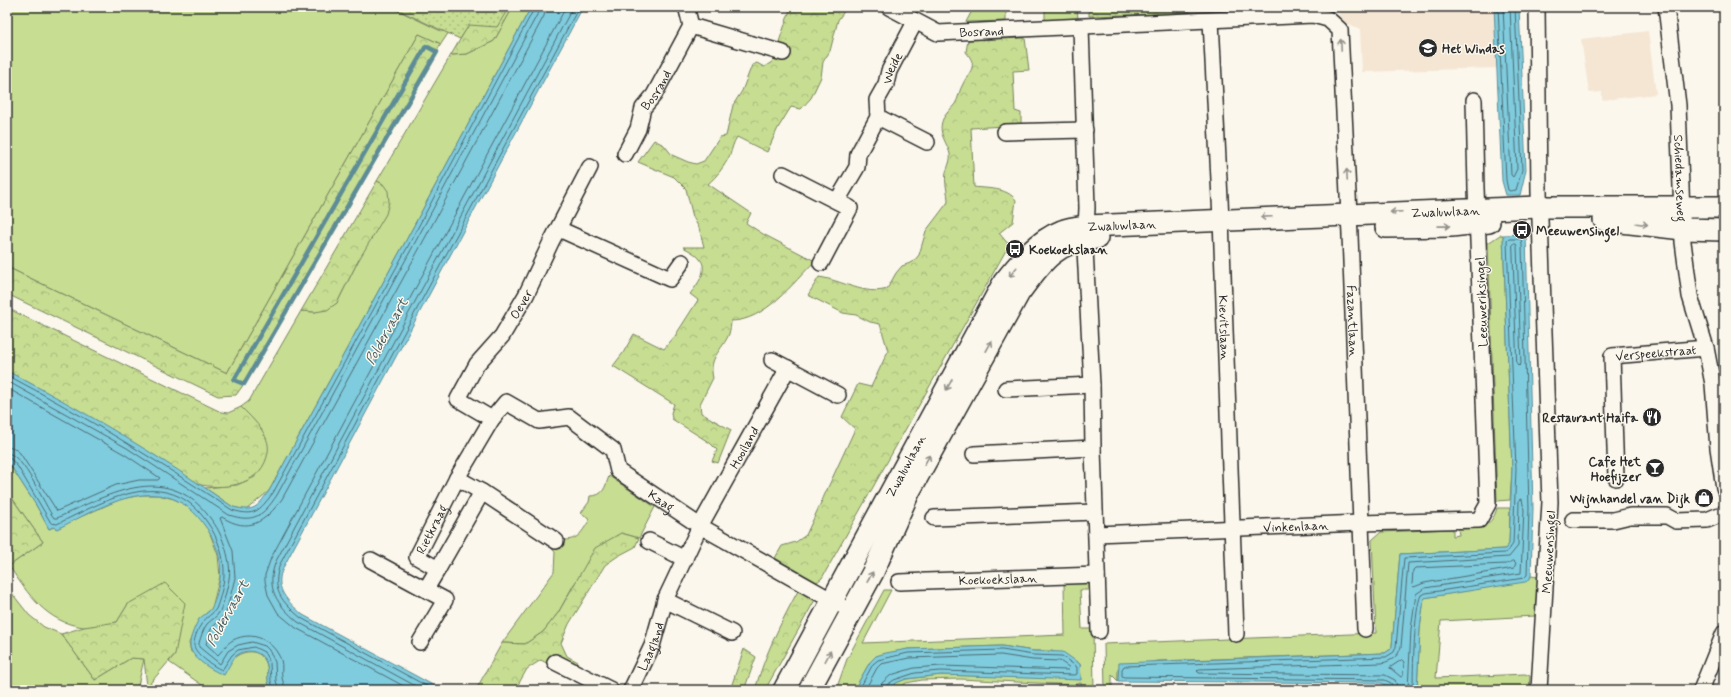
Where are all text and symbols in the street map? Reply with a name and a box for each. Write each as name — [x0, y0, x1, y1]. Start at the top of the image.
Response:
street label: Bosrand — [959, 23, 1004, 42]
school or university icon: Het Windas — [1417, 37, 1439, 59]
one-way arrow — [1337, 39, 1345, 52]
place label: Het Windas — [1442, 41, 1505, 58]
street label: Weide — [879, 50, 907, 86]
street label: Bosrand — [638, 67, 676, 115]
street label: Schiedamseweg — [1669, 134, 1689, 222]
one-way arrow — [1343, 169, 1351, 182]
street label: Zwaluwlaan — [1411, 202, 1480, 222]
one-way arrow — [1390, 208, 1403, 216]
one-way arrow — [1260, 214, 1273, 221]
street label: Zwaluwlaan — [1087, 216, 1157, 236]
bus stop icon: Meeuwensingel — [1511, 219, 1533, 241]
one-way arrow — [1635, 221, 1648, 228]
one-way arrow — [1437, 222, 1450, 230]
place label: Meeuwensingel — [1536, 223, 1619, 243]
bus stop icon: Koekoekslaan — [1004, 238, 1026, 260]
place label: Koekoekslaan — [1029, 242, 1108, 259]
street label: Leeuweriksingel — [1472, 257, 1494, 347]
one-way arrow — [1008, 266, 1017, 277]
street label: Fazantlaan — [1342, 285, 1362, 357]
street label: Oever — [507, 286, 538, 323]
water label: Poldervaart — [361, 295, 413, 368]
street label: Kievitslaan — [1214, 295, 1233, 361]
one-way arrow — [986, 340, 994, 352]
street label: Verspeekstraat — [1615, 342, 1697, 366]
one-way arrow — [945, 379, 952, 391]
restaurant icon: Restaurant Haifa — [1641, 406, 1663, 428]
place label: Restaurant Haifa — [1542, 410, 1639, 427]
street label: Hooiland — [727, 424, 764, 472]
street label: Zwaluwlaan — [882, 432, 930, 501]
one-way arrow — [924, 454, 931, 466]
place label: Cafe Het Hoefijzer — [1589, 454, 1642, 486]
bar icon: Cafe Het Hoefijzer — [1644, 457, 1666, 479]
street label: Kaag — [644, 486, 677, 518]
shop icon: Wijnhandel van Dijk — [1693, 487, 1715, 509]
place label: Wijnhandel van Dijk — [1569, 491, 1691, 509]
street label: Rietkraag — [413, 502, 454, 557]
street label: Meeuwensingel — [1539, 510, 1562, 594]
street label: Vinkenlaan — [1263, 517, 1329, 537]
street label: Koekoekslaan — [958, 570, 1038, 590]
one-way arrow — [867, 571, 875, 583]
water label: Poldervaart — [202, 577, 254, 650]
street label: Laagland — [634, 620, 668, 674]
one-way arrow — [825, 650, 832, 662]

